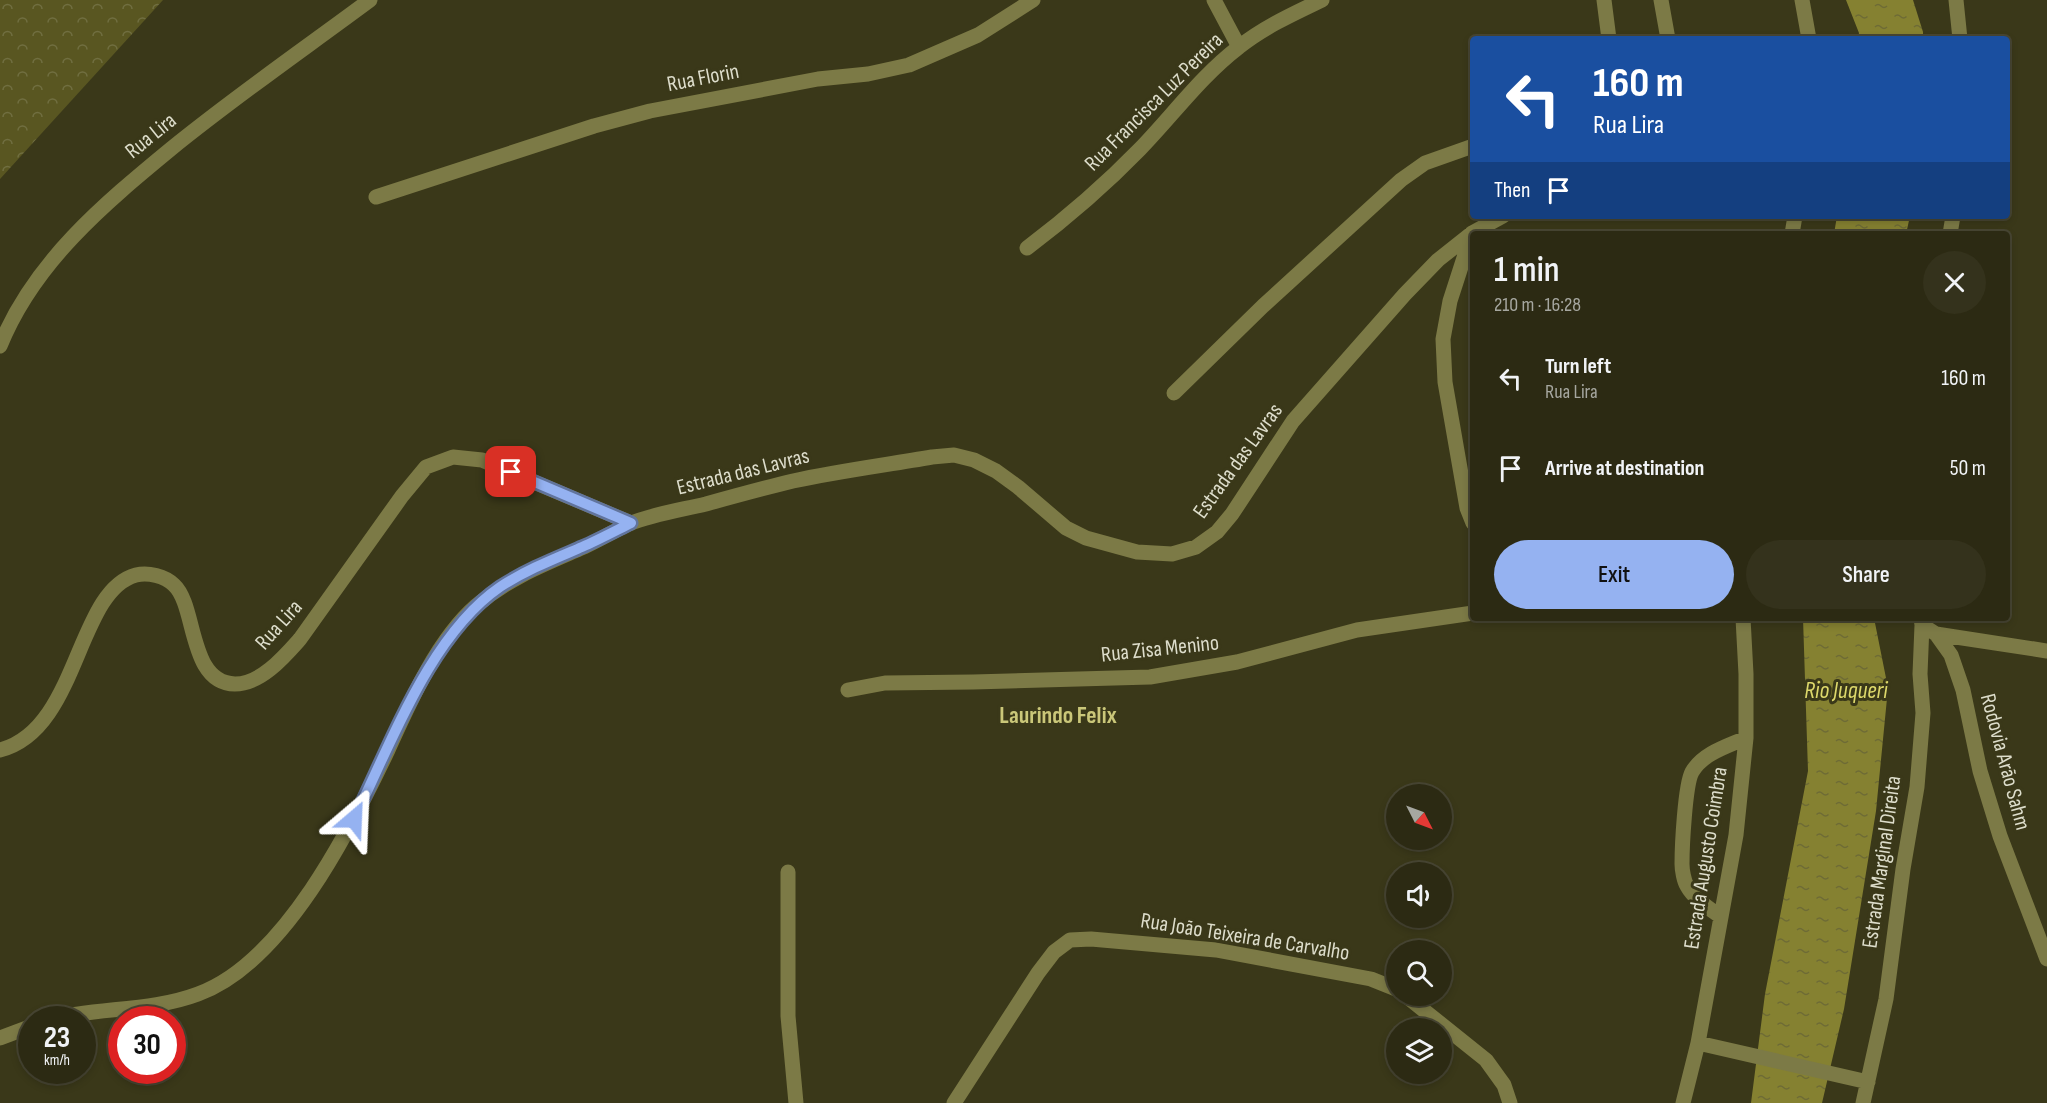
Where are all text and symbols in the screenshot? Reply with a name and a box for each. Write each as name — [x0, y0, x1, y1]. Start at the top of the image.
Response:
street label: Rua Francisca Luz Pereira — [1079, 27, 1229, 177]
street label: Rua Florin — [665, 58, 741, 98]
text: 160 m — [1593, 58, 1684, 109]
icon: left — [1494, 60, 1572, 138]
street label: Rua Lira — [120, 107, 182, 165]
text: Rua Lira — [1593, 109, 1664, 141]
icon: arrive — [1542, 174, 1575, 207]
text: Then — [1494, 177, 1530, 204]
text: 1 min — [1494, 249, 1559, 292]
button: close — [1923, 251, 1986, 314]
text: 210 m · 16:28 — [1494, 293, 1581, 317]
text: Turn left — [1545, 353, 1611, 380]
icon: left — [1494, 362, 1527, 395]
text: 160 m — [1941, 365, 1986, 392]
text: Rua Lira — [1545, 380, 1598, 404]
street label: Estrada das Lavras — [1187, 398, 1289, 524]
street label: Estrada das Lavras — [674, 442, 812, 502]
pin — [485, 446, 536, 497]
icon: arrive — [1494, 452, 1527, 485]
icon: arrive — [494, 455, 527, 488]
text: Arrive at destination — [1545, 455, 1704, 482]
text: 50 m — [1950, 455, 1986, 482]
button: Exit — [1494, 540, 1734, 609]
button: Share — [1746, 540, 1986, 609]
street label: Rua Lira — [250, 594, 308, 656]
street label: Rua Zisa Menino — [1100, 629, 1220, 669]
water label: Rio Juqueri — [1804, 676, 1888, 705]
street label: Rodovia Arão Sahm — [1974, 691, 2036, 833]
district label: Laurindo Felix — [999, 701, 1117, 730]
street label: Estrada Augusto Coimbra — [1678, 765, 1734, 951]
street label: Estrada Marginal Direita — [1857, 774, 1907, 950]
north arrow — [1386, 784, 1452, 850]
map controls — [1386, 784, 1452, 1084]
position arrow — [322, 787, 386, 851]
button: sound — [1386, 862, 1452, 928]
street label: Rua João Teixeira de Carvalho — [1139, 907, 1351, 967]
button: search — [1386, 940, 1452, 1006]
speed limit sign: 30 — [108, 1006, 186, 1084]
button: layers — [1386, 1018, 1452, 1084]
text: 23 — [44, 1020, 70, 1056]
text: km/h — [44, 1051, 70, 1070]

